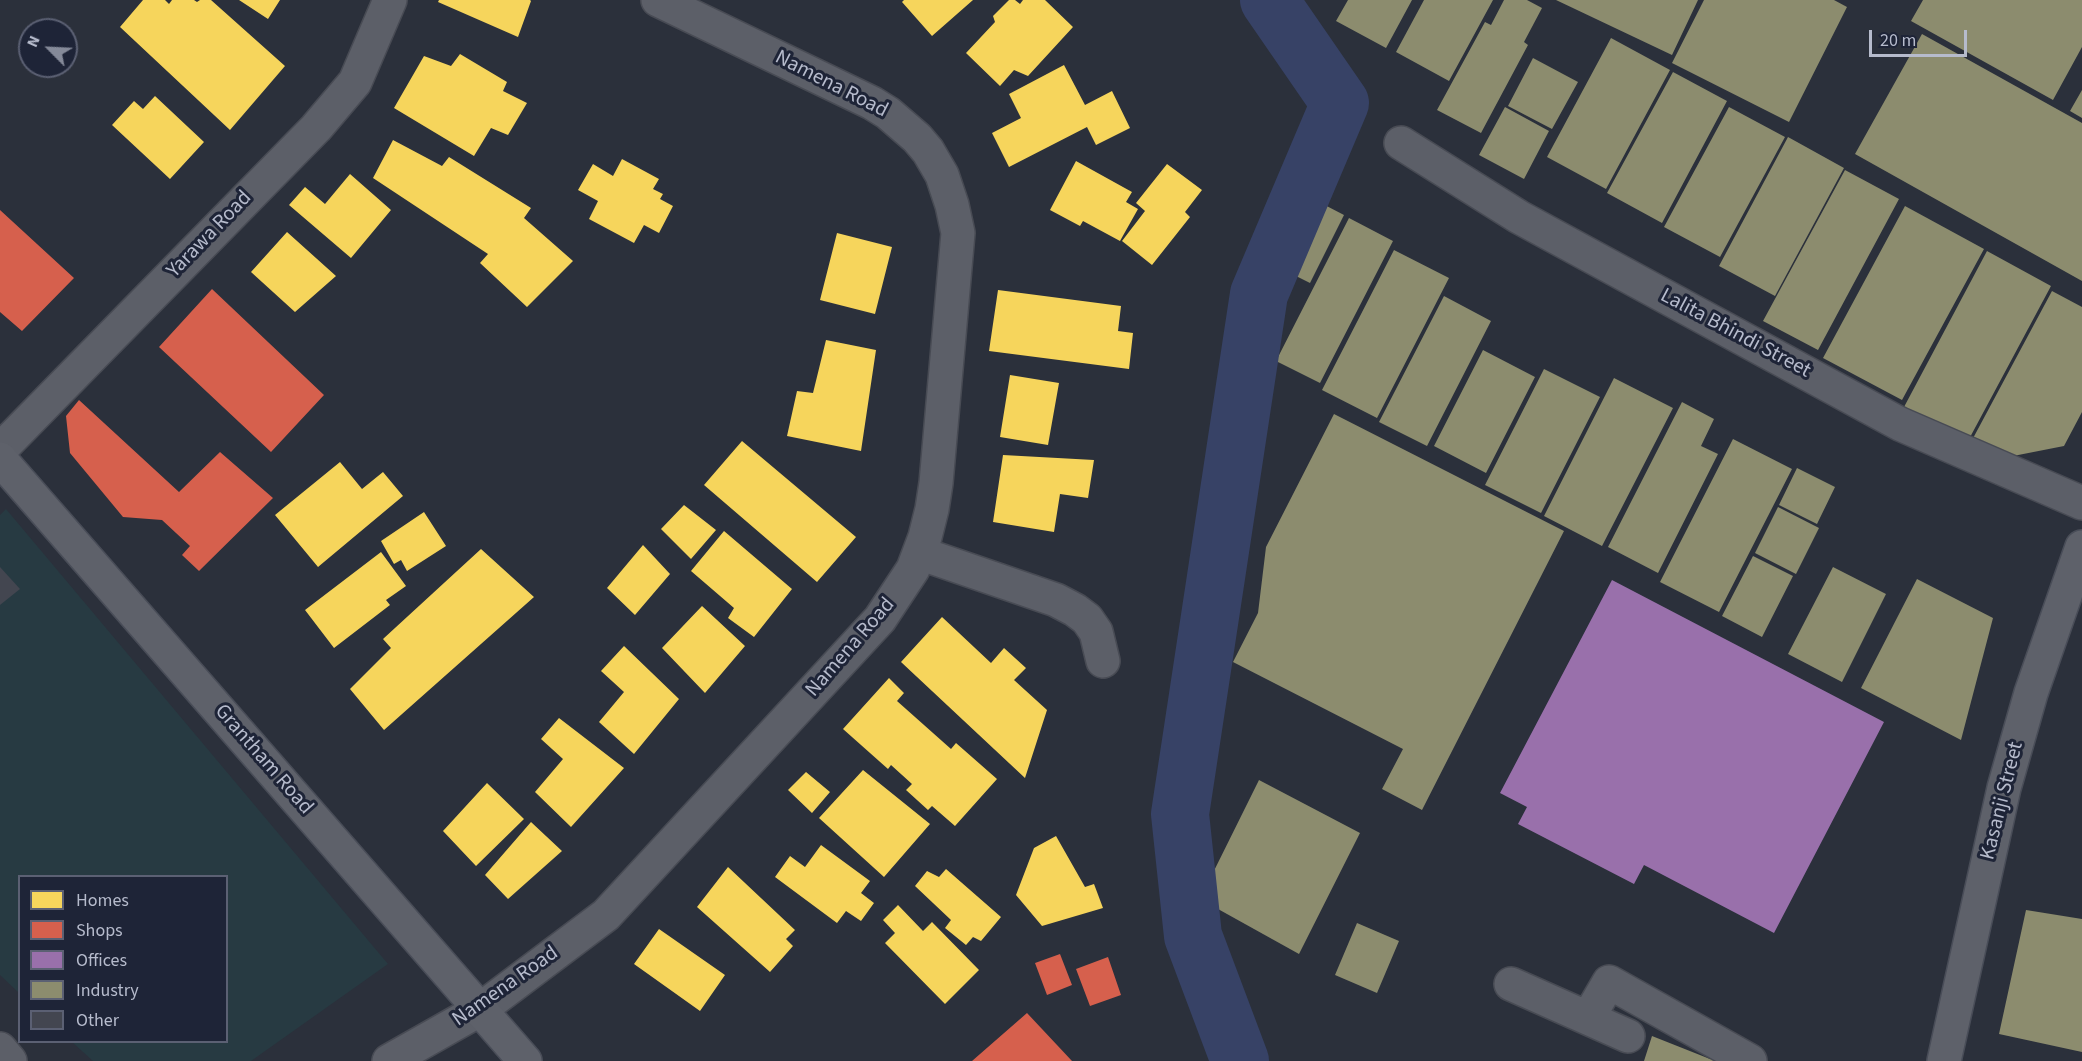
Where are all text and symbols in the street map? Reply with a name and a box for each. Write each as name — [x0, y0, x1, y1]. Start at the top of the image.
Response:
north arrow — [18, 18, 78, 78]
scale bar — [1872, 18, 1970, 56]
text: 20 m — [1880, 28, 1916, 53]
text: N — [21, 32, 46, 51]
street label: Namena Road — [770, 46, 892, 124]
street label: Yarawa Road — [162, 186, 258, 284]
street label: Lalita Bhindi Street — [1655, 284, 1815, 384]
street label: Namena Road — [801, 593, 901, 703]
street label: Grantham Road — [208, 700, 318, 820]
street label: Kasanji Street — [1976, 739, 2030, 863]
legend — [18, 875, 228, 1043]
text: Homes — [76, 888, 129, 913]
text: Shops — [76, 918, 123, 943]
street label: Namena Road — [448, 941, 564, 1033]
text: Offices — [76, 948, 127, 973]
text: Industry — [76, 978, 139, 1003]
text: Other — [76, 1008, 119, 1033]

